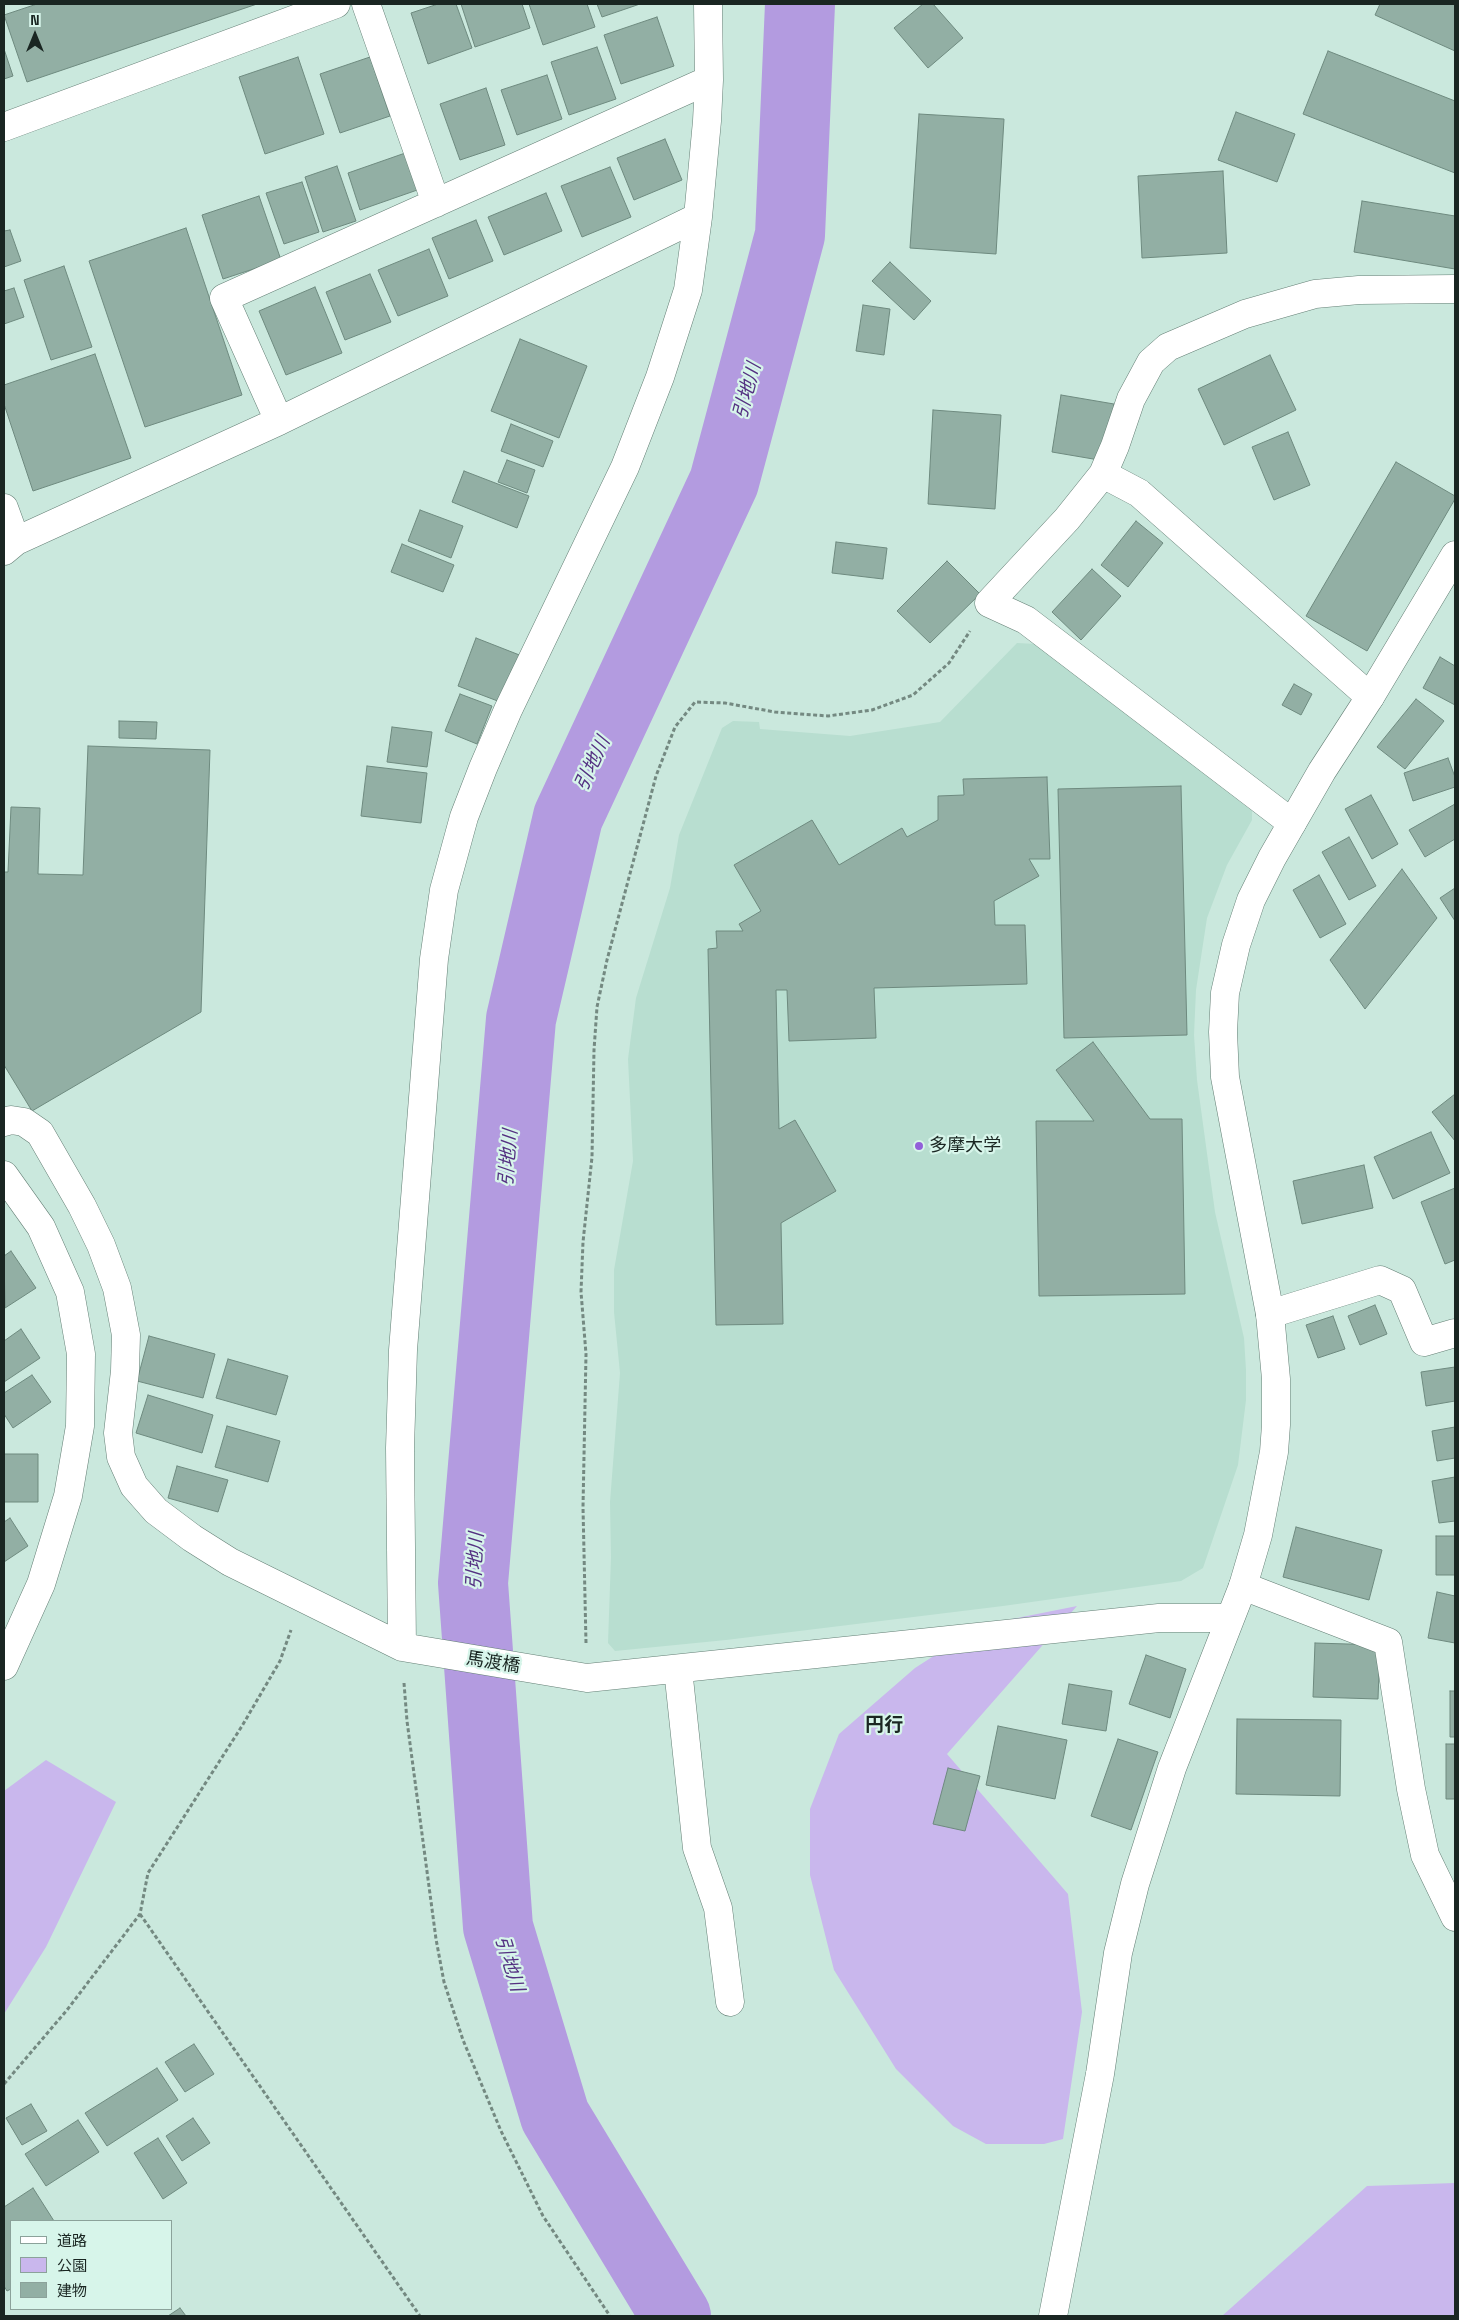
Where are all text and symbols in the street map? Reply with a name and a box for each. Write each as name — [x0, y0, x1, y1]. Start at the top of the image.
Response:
north arrow — [10, 10, 60, 60]
text: N — [30, 11, 40, 29]
water label: 引地川 — [730, 361, 766, 421]
water label: 引地川 — [571, 733, 615, 795]
water label: 引地川 — [495, 1129, 523, 1187]
place label: 多摩大学 — [929, 1135, 1001, 1157]
marker: 多摩大学 — [913, 1140, 925, 1152]
water label: 引地川 — [463, 1532, 489, 1590]
street label: 馬渡橋 — [465, 1648, 521, 1678]
district label: 円行 — [865, 1715, 903, 1737]
water label: 引地川 — [490, 1933, 528, 1995]
legend — [10, 2220, 172, 2310]
text: 道路 — [57, 2231, 87, 2250]
text: 公園 — [57, 2256, 87, 2275]
text: 建物 — [57, 2281, 87, 2300]

